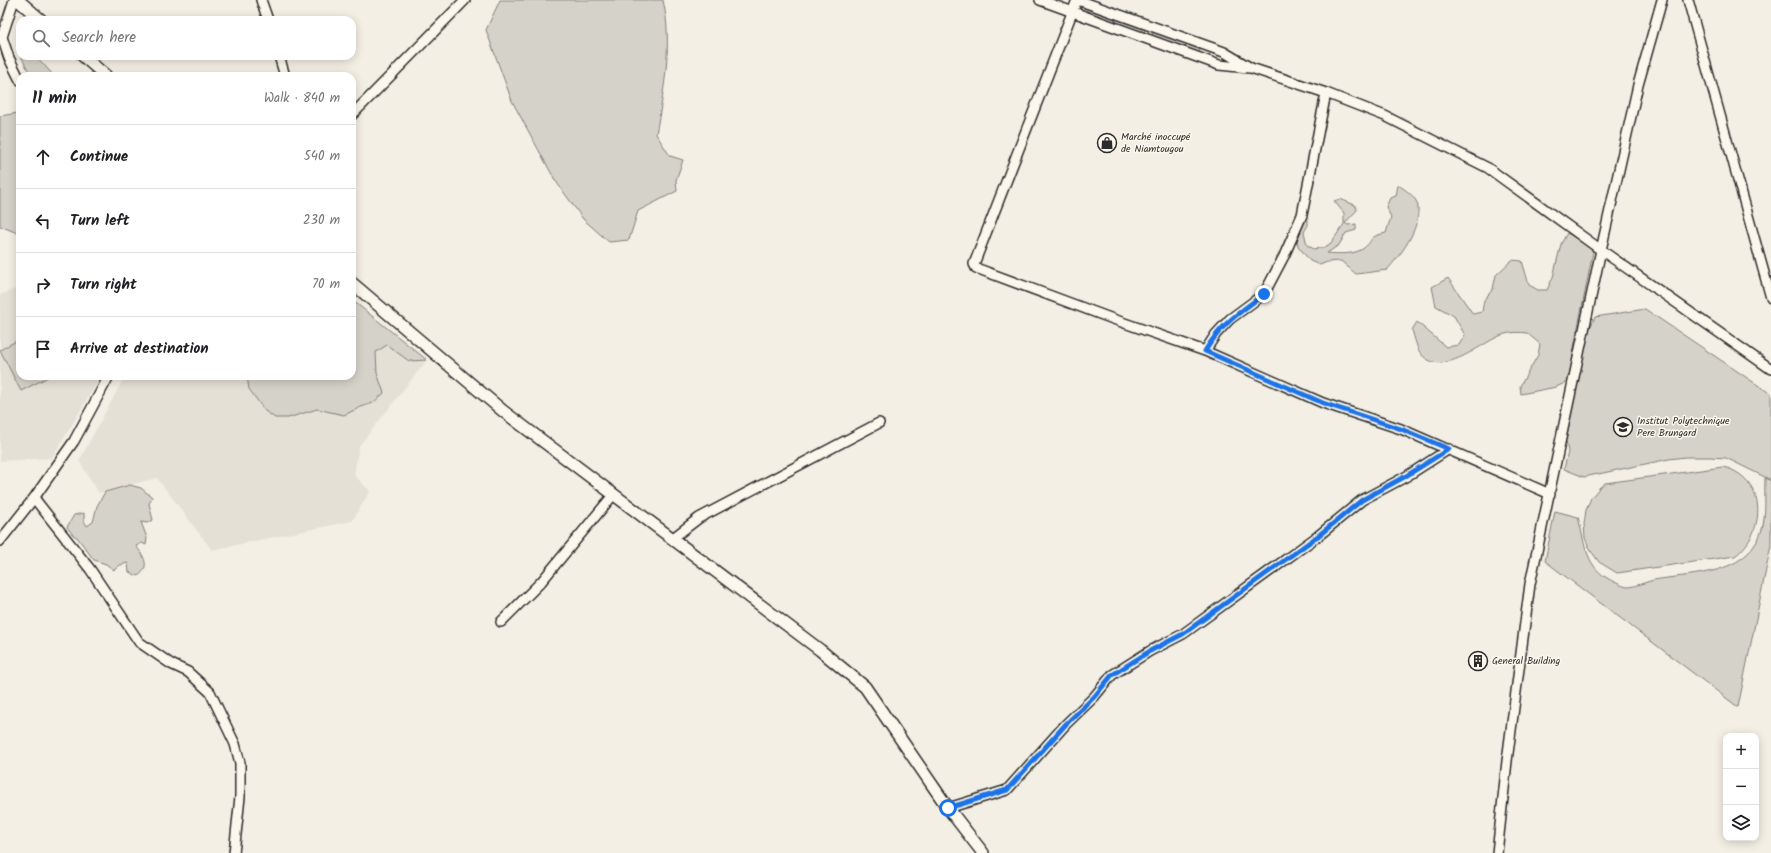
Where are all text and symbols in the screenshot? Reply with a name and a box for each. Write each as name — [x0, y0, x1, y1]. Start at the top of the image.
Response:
search box — [16, 16, 356, 60]
text: Search here — [62, 26, 136, 50]
icon: search — [30, 27, 52, 49]
text: 11 min — [32, 85, 77, 112]
text: Walk · 840 m — [264, 88, 340, 109]
place label: Marché inoccupé de Niamtougou — [1121, 129, 1191, 157]
shop icon: Marché inoccupé de Niamtougou — [1096, 132, 1118, 154]
text: Continue — [70, 145, 128, 169]
icon: ahead — [32, 146, 54, 168]
text: 540 m — [304, 146, 340, 167]
text: Turn left — [70, 209, 130, 233]
icon: left — [32, 210, 54, 232]
text: 230 m — [303, 210, 340, 231]
text: Turn right — [70, 273, 137, 297]
icon: right — [32, 274, 54, 296]
text: 70 m — [312, 274, 340, 295]
route end — [1255, 285, 1273, 303]
text: Arrive at destination — [70, 337, 209, 361]
icon: arrive — [32, 338, 54, 360]
place label: Institut Polytechnique Pere Brungard — [1637, 413, 1730, 441]
school or university icon: Institut Polytechnique Pere Brungard — [1612, 416, 1634, 438]
building icon: General Building — [1467, 650, 1489, 672]
place label: General Building — [1492, 653, 1561, 669]
map controls — [1723, 733, 1759, 841]
button: + — [1723, 733, 1759, 769]
button: − — [1723, 769, 1759, 805]
route start — [939, 799, 957, 817]
button: layers — [1723, 805, 1759, 841]

